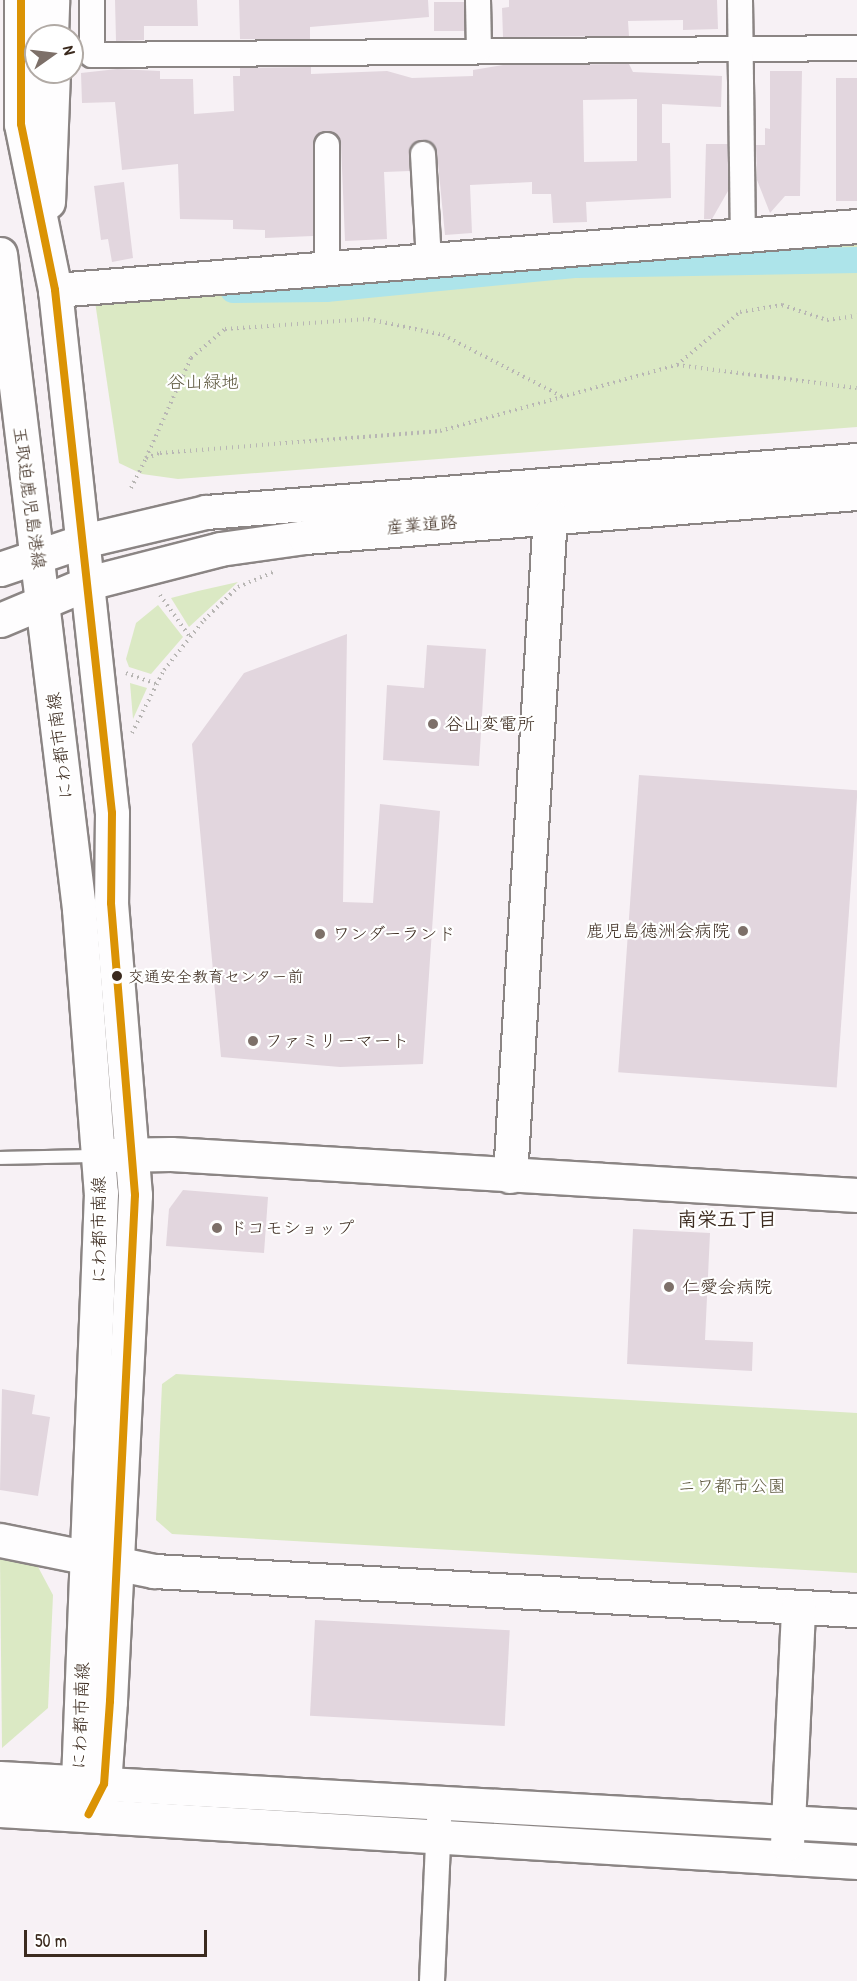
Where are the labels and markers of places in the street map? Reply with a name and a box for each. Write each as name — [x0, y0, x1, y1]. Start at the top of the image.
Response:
place label: 谷山変電所 — [445, 713, 535, 735]
marker: 谷山変電所 — [426, 717, 440, 731]
place label: 鹿児島徳洲会病院 — [586, 920, 730, 942]
marker: 鹿児島徳洲会病院 — [734, 922, 752, 940]
place label: ワンダーランド — [332, 923, 456, 945]
marker: ワンダーランド — [313, 927, 327, 941]
place label: 交通安全教育センター前 — [128, 966, 304, 986]
marker: 交通安全教育センター前 — [111, 970, 123, 982]
place label: ファミリーマート — [265, 1030, 409, 1052]
marker: ファミリーマート — [246, 1034, 260, 1048]
place label: ドコモショップ — [229, 1217, 355, 1239]
marker: ドコモショップ — [210, 1221, 224, 1235]
place label: 仁愛会病院 — [682, 1276, 772, 1298]
marker: 仁愛会病院 — [660, 1278, 678, 1296]

